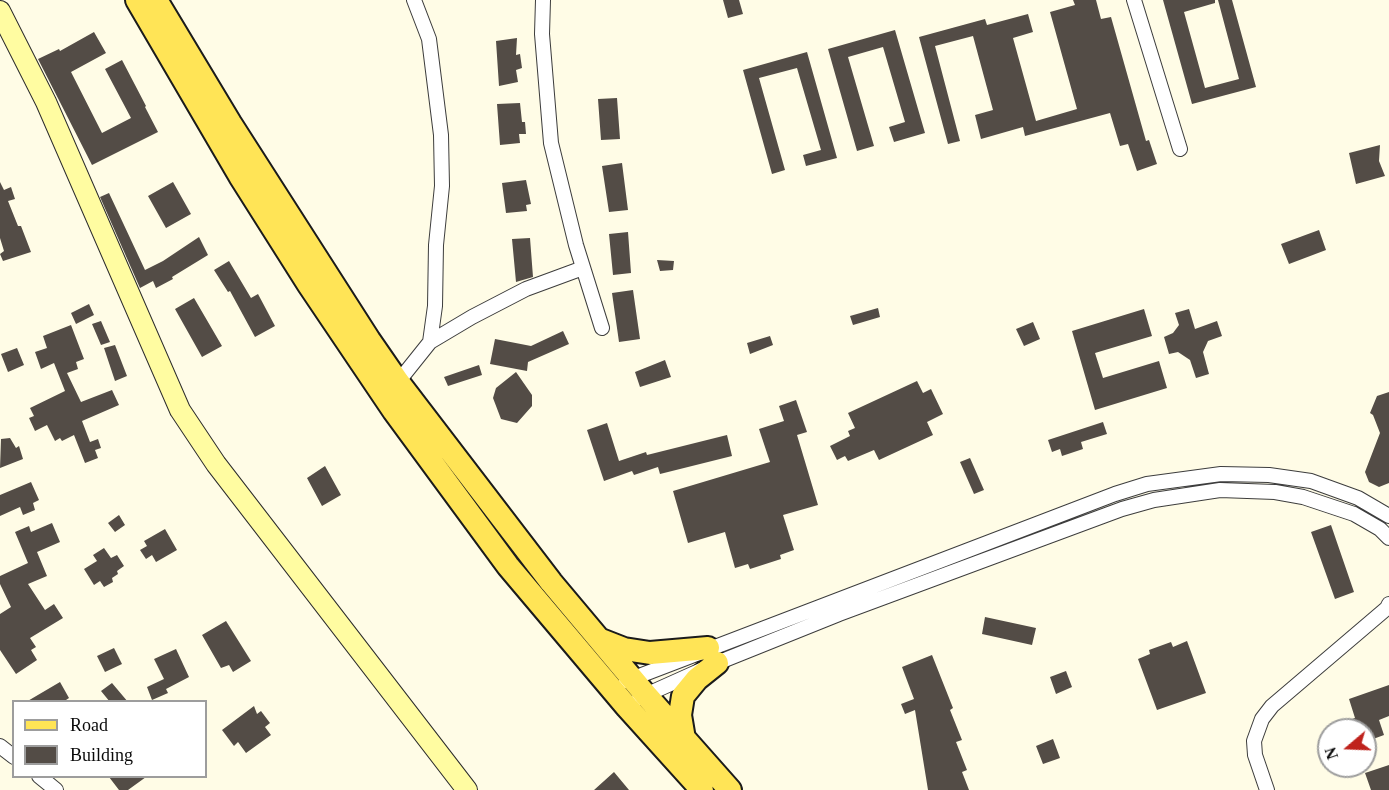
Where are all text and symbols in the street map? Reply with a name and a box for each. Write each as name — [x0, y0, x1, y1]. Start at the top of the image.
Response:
legend — [12, 700, 207, 778]
text: Road — [70, 715, 108, 735]
north arrow — [1317, 718, 1377, 778]
text: Building — [70, 745, 133, 765]
text: N — [1321, 745, 1341, 762]

